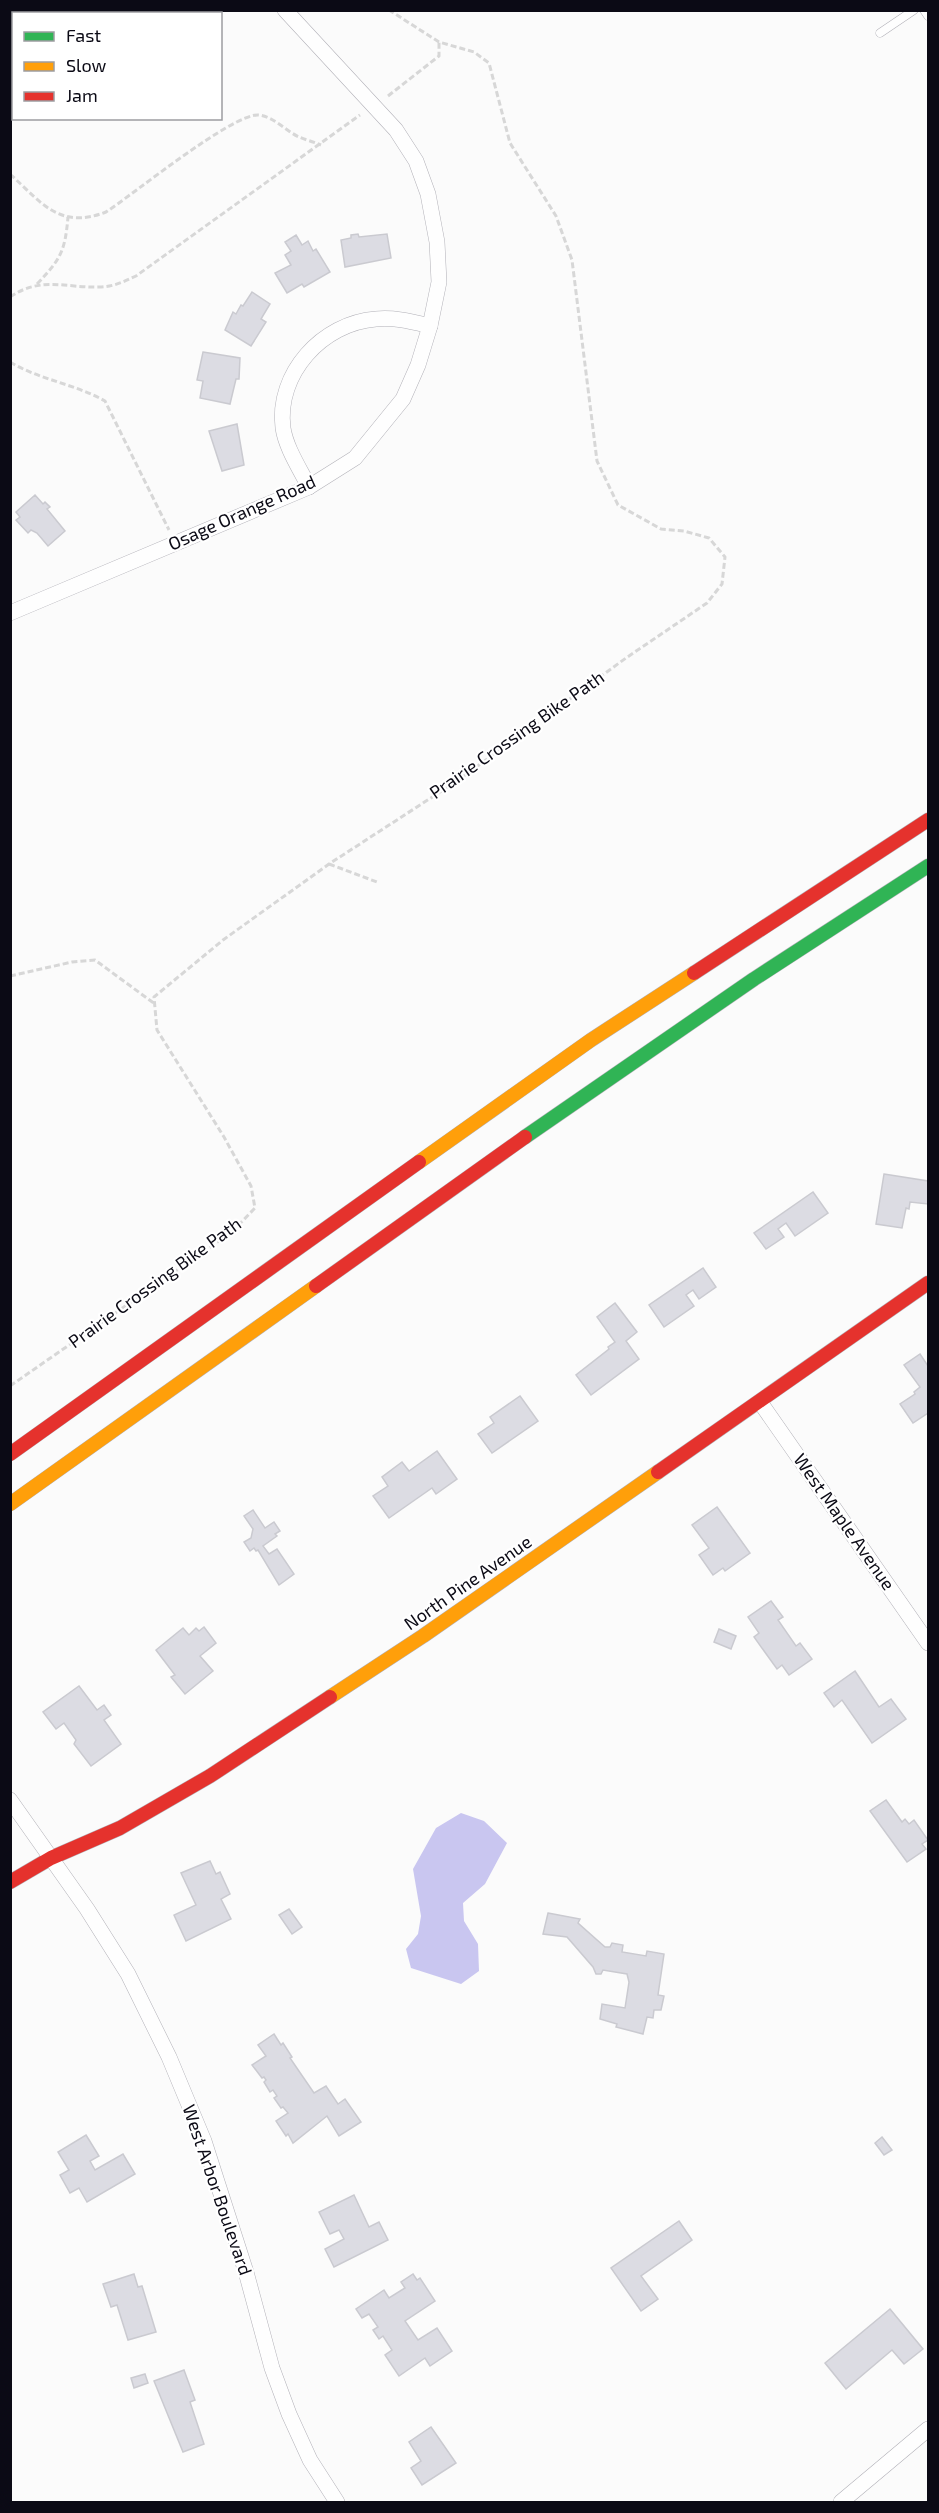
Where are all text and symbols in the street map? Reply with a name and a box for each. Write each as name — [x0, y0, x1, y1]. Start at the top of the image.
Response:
legend — [12, 12, 222, 120]
text: Fast — [66, 24, 101, 46]
text: Slow — [66, 54, 107, 76]
text: Jam — [66, 84, 98, 106]
street label: Osage Orange Road — [164, 470, 319, 555]
street label: Prairie Crossing Bike Path — [425, 665, 608, 803]
street label: Prairie Crossing Bike Path — [64, 1212, 245, 1352]
street label: West Maple Avenue — [790, 1449, 900, 1594]
street label: North Pine Avenue — [399, 1530, 535, 1634]
street label: West Arbor Boulevard — [178, 2101, 257, 2278]

